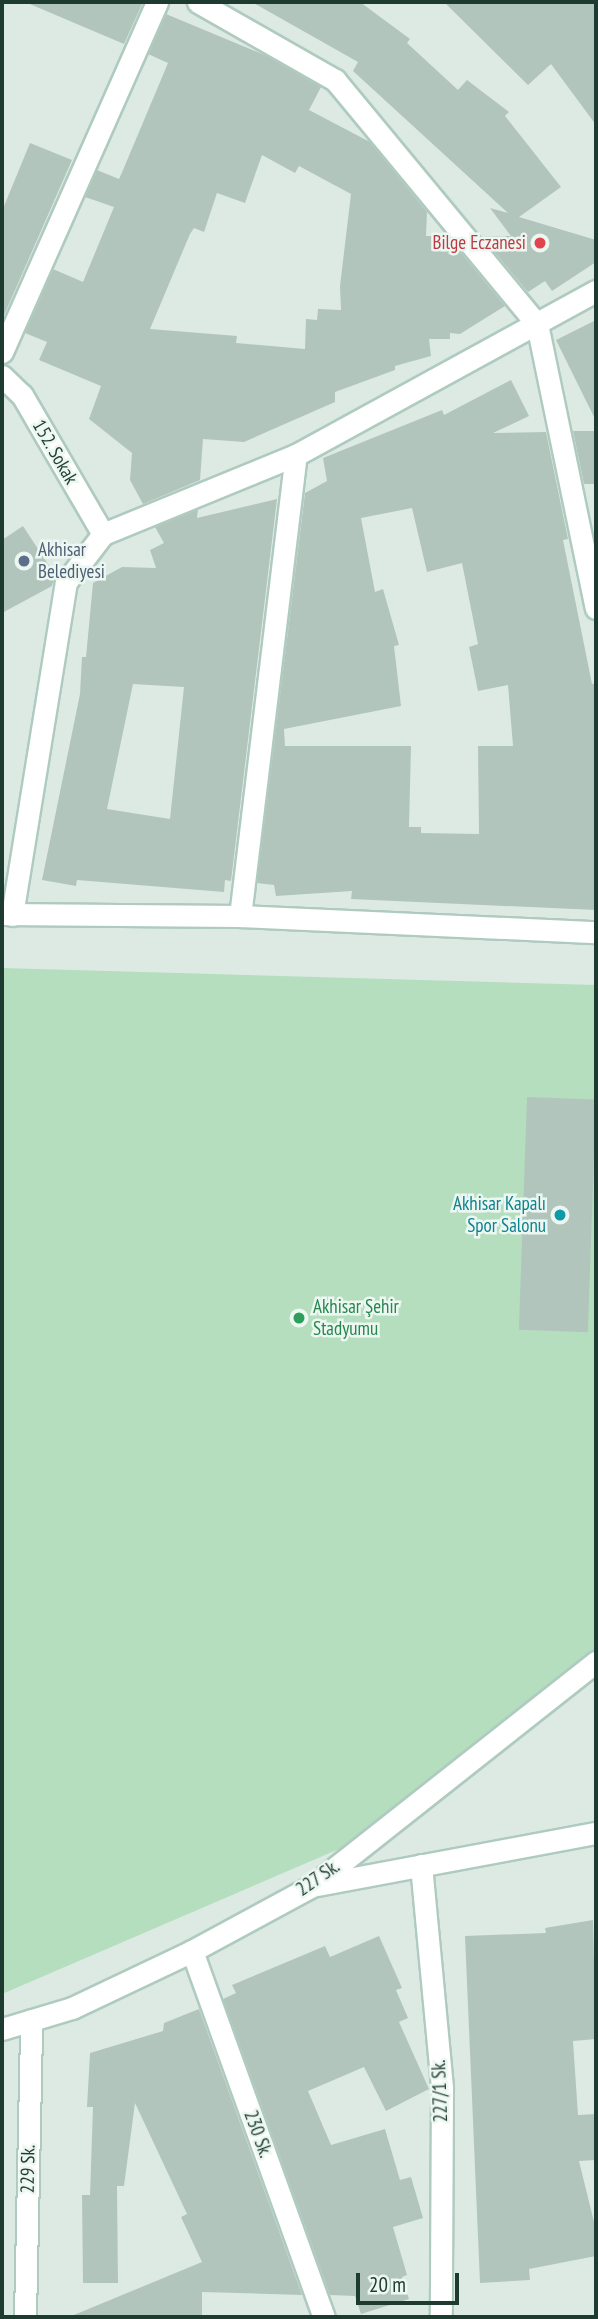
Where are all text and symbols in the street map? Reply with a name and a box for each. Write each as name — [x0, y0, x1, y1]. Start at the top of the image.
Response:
place label: Bilge Eczanesi — [433, 232, 526, 254]
marker: Bilge Eczanesi — [532, 235, 548, 251]
street label: 152. Sokak — [27, 415, 83, 489]
place label: Akhisar Belediyesi — [38, 539, 105, 583]
marker: Akhisar Belediyesi — [16, 553, 32, 569]
place label: Akhisar Kapalı Spor Salonu — [453, 1193, 546, 1237]
marker: Akhisar Kapalı Spor Salonu — [552, 1207, 568, 1223]
place label: Akhisar Şehir Stadyumu — [313, 1296, 399, 1340]
marker: Akhisar Şehir Stadyumu — [291, 1310, 307, 1326]
street label: 227 Sk. — [292, 1855, 344, 1901]
street label: 227/1 Sk. — [428, 2059, 452, 2123]
street label: 230 Sk. — [239, 2107, 277, 2161]
street label: 229 Sk. — [16, 2145, 40, 2193]
scale bar — [360, 2260, 463, 2304]
text: 20 m — [369, 2271, 406, 2298]

